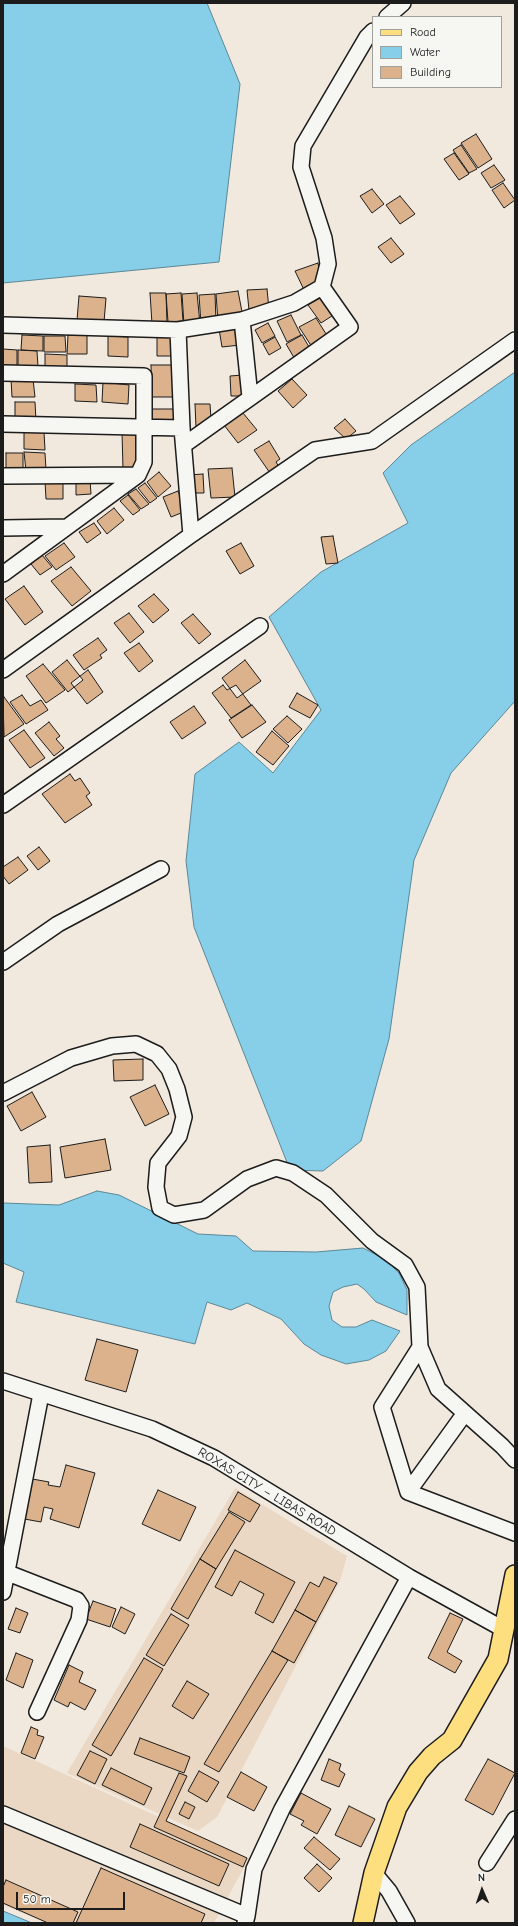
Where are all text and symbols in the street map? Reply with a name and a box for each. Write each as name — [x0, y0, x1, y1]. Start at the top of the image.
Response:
legend — [372, 16, 502, 88]
text: Road — [410, 25, 436, 39]
text: Water — [410, 45, 440, 59]
text: Building — [410, 65, 451, 79]
street label: ROXAS CITY – LIBAS ROAD — [195, 1444, 339, 1540]
north arrow — [462, 1870, 502, 1910]
text: N — [478, 1871, 485, 1884]
scale bar — [18, 1884, 127, 1910]
text: 50 m — [23, 1892, 51, 1906]

